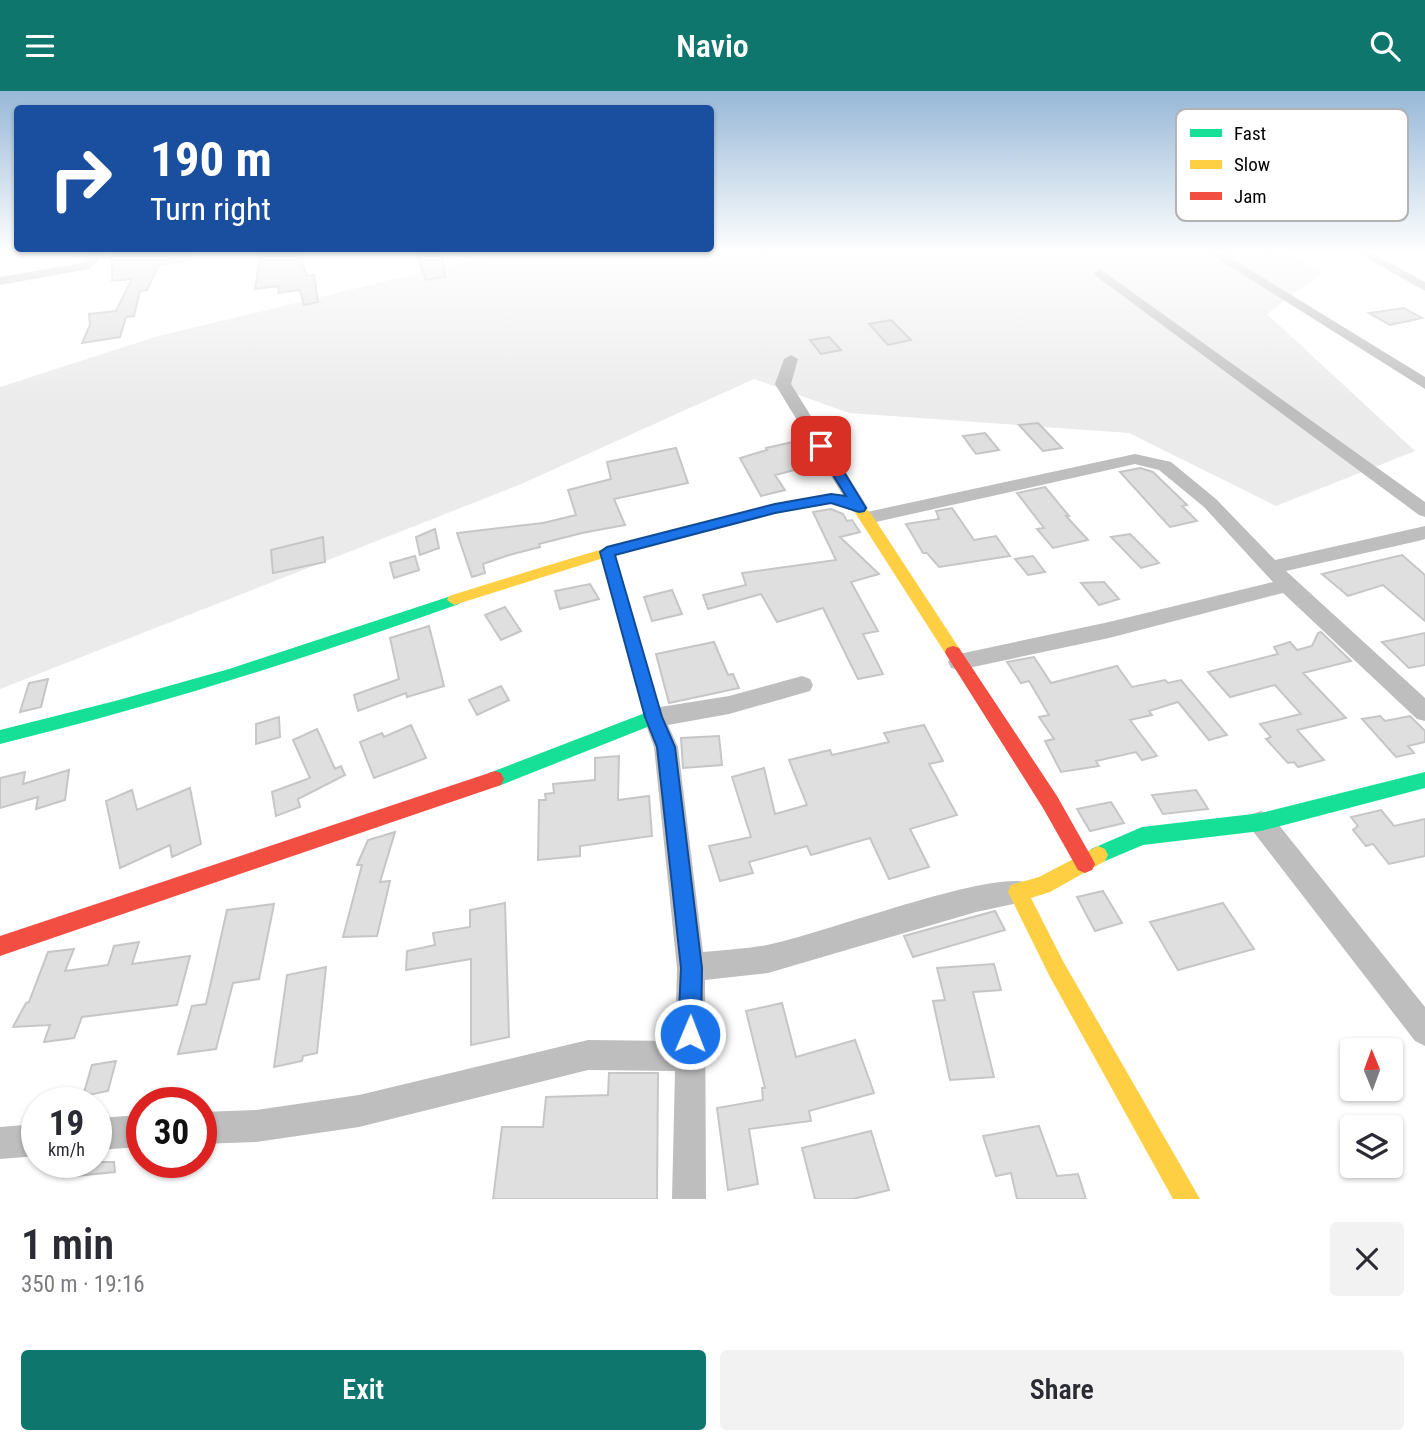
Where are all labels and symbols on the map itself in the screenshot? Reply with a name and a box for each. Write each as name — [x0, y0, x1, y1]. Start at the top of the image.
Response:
legend — [1176, 109, 1408, 221]
text: Fast — [1234, 122, 1266, 145]
text: Slow — [1234, 153, 1270, 176]
text: Jam — [1234, 185, 1267, 208]
pin — [791, 416, 851, 476]
position arrow — [653, 997, 727, 1071]
north arrow — [1340, 1038, 1404, 1101]
speed limit sign: 30 — [126, 1087, 217, 1178]

